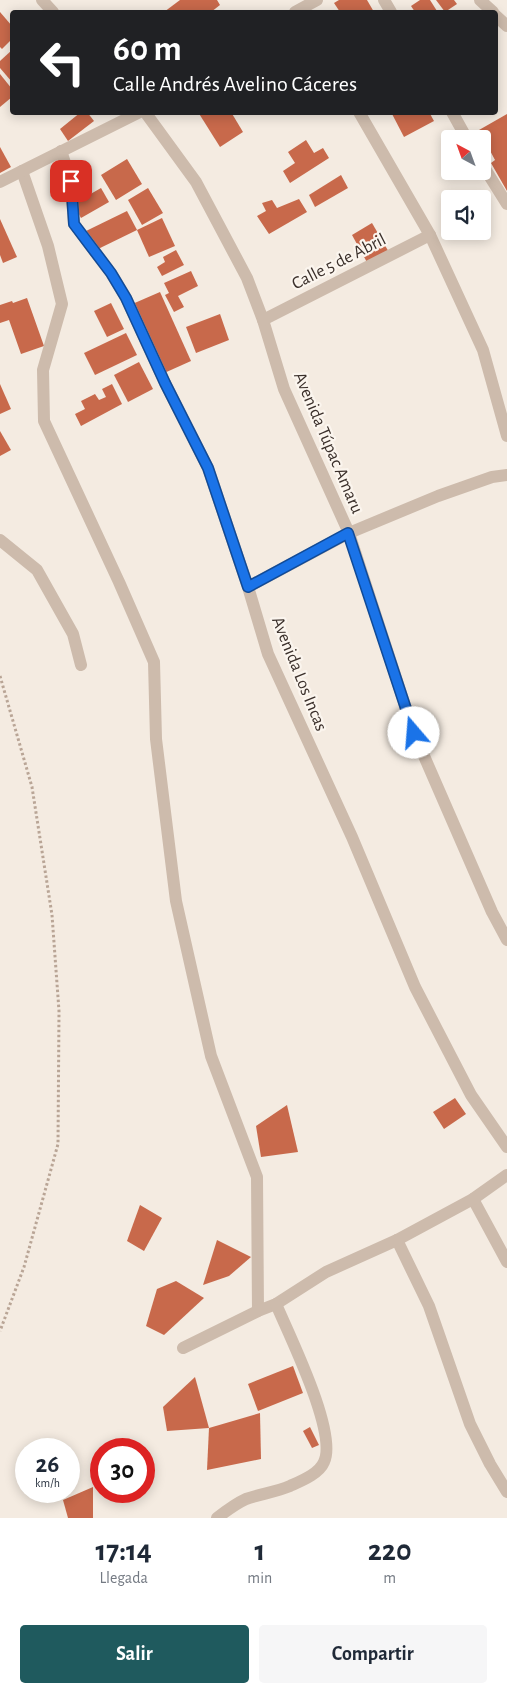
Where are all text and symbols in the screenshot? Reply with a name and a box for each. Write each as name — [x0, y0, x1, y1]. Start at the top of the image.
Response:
icon: left — [30, 30, 95, 95]
text: 60 m — [113, 32, 182, 67]
text: Calle Andrés Avelino Cáceres — [113, 73, 357, 95]
north arrow — [441, 130, 491, 180]
map controls — [441, 130, 491, 240]
pin — [50, 160, 92, 202]
icon: arrive — [57, 167, 85, 195]
button: sound — [441, 190, 491, 240]
street label: Calle 5 de Abril — [289, 231, 389, 293]
street label: Avenida Túpac Amaru — [290, 370, 366, 516]
street label: Avenida Los Incas — [268, 614, 330, 734]
position arrow — [387, 706, 439, 758]
speed limit sign: 30 — [90, 1438, 155, 1503]
text: 26 — [36, 1452, 59, 1477]
text: km/h — [35, 1477, 60, 1489]
text: 17:14 — [95, 1536, 152, 1566]
text: 1 — [254, 1536, 265, 1566]
text: 220 — [368, 1536, 412, 1566]
text: Llegada — [99, 1570, 148, 1586]
text: min — [247, 1570, 272, 1586]
text: m — [383, 1570, 396, 1586]
button: Salir — [20, 1625, 249, 1683]
button: Compartir — [259, 1625, 487, 1683]

